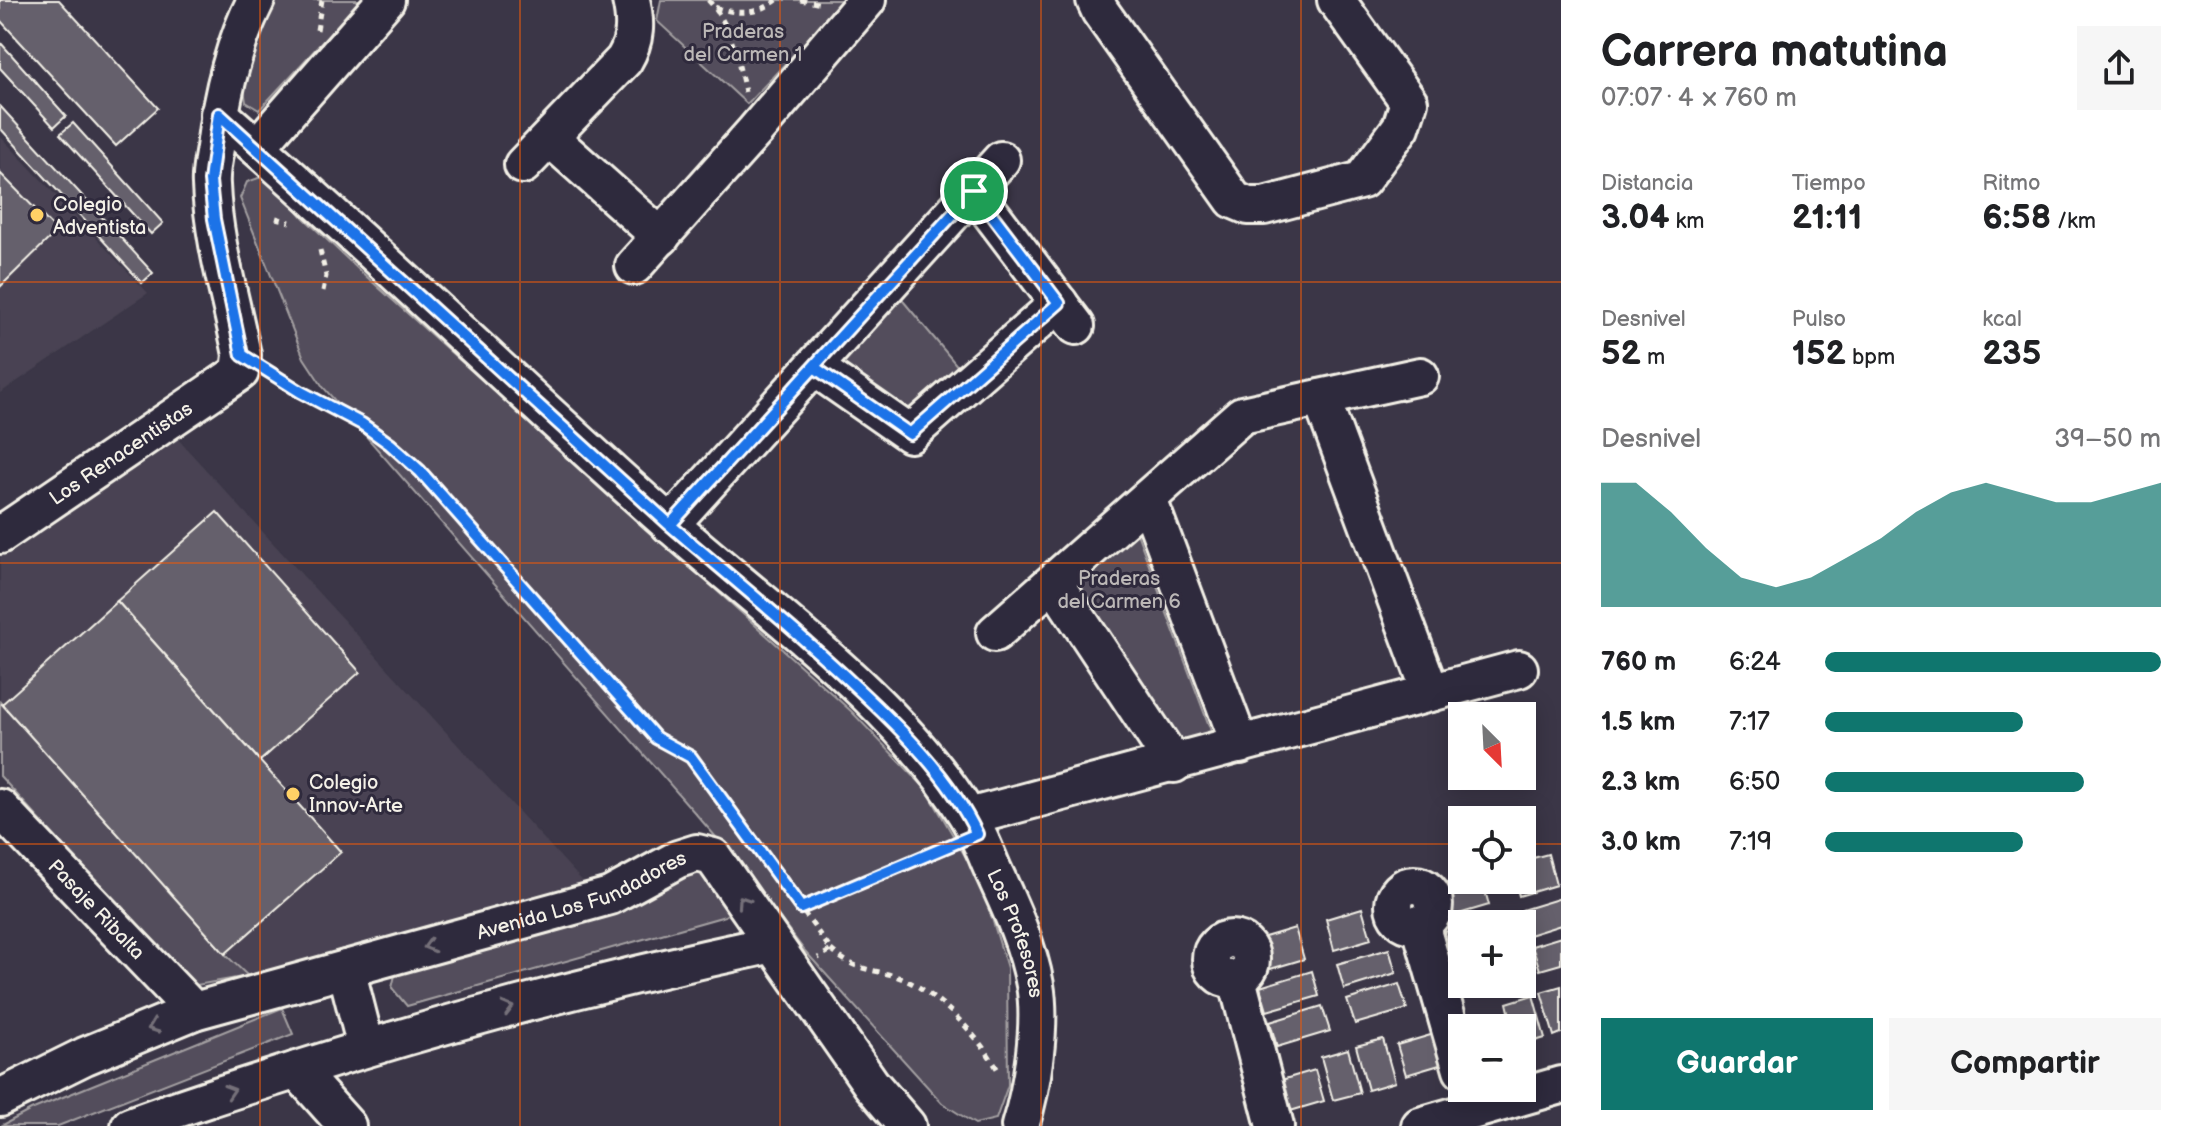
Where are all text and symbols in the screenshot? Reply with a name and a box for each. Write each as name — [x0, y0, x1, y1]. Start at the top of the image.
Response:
park label: Praderas del Carmen 1 — [684, 20, 802, 67]
text: Carrera matutina — [1601, 26, 1948, 79]
button: share — [2077, 26, 2161, 110]
text: 07:07 · 4 × 760 m — [1601, 83, 1797, 114]
pin — [940, 157, 1008, 225]
icon: arrive — [952, 169, 996, 213]
text: Distancia — [1601, 170, 1693, 197]
text: Tiempo — [1792, 170, 1866, 197]
text: Ritmo — [1982, 170, 2041, 197]
place label: Colegio Adventista — [53, 193, 146, 240]
text: 3.04 — [1601, 197, 1670, 238]
text: 21:11 — [1792, 197, 1862, 238]
text: 6:58 — [1982, 197, 2051, 238]
marker: Colegio Adventista — [28, 206, 46, 224]
text: km — [1670, 208, 1704, 235]
text: /km — [2051, 208, 2096, 235]
text: Desnivel — [1601, 306, 1686, 333]
text: Pulso — [1792, 306, 1846, 333]
text: kcal — [1982, 306, 2022, 333]
text: 52 — [1601, 333, 1641, 374]
text: 152 — [1792, 333, 1846, 374]
text: 235 — [1982, 333, 2041, 374]
text: m — [1641, 344, 1665, 371]
text: bpm — [1846, 344, 1895, 371]
street label: Los Renacentistas — [45, 397, 197, 511]
text: Desnivel — [1601, 424, 1701, 455]
text: 39–50 m — [2054, 424, 2161, 455]
park label: Praderas del Carmen 6 — [1057, 567, 1181, 614]
text: 760 m — [1601, 647, 1676, 678]
text: 6:24 — [1729, 647, 1781, 678]
north arrow — [1448, 702, 1536, 790]
map controls — [1448, 702, 1536, 1102]
text: 1.5 km — [1601, 707, 1676, 738]
text: 7:17 — [1729, 707, 1770, 738]
text: 2.3 km — [1601, 767, 1680, 798]
text: 6:50 — [1729, 767, 1780, 798]
place label: Colegio Innov-Arte — [309, 771, 403, 818]
marker: Colegio Innov-Arte — [284, 785, 302, 803]
button: locate — [1448, 806, 1536, 894]
text: 3.0 km — [1601, 827, 1681, 858]
text: 7:19 — [1729, 827, 1772, 858]
street label: Avenida Los Fundadores — [474, 846, 689, 945]
street label: Pasaje Ribalta — [43, 855, 149, 965]
street label: Los Profesores — [981, 866, 1048, 999]
one-way arrow — [738, 895, 753, 909]
button: + — [1448, 910, 1536, 998]
one-way arrow — [422, 937, 436, 954]
one-way arrow — [500, 1000, 514, 1017]
button: − — [1448, 1014, 1536, 1102]
one-way arrow — [147, 1017, 161, 1034]
button: Guardar — [1601, 1018, 1873, 1110]
button: Compartir — [1889, 1018, 2161, 1110]
one-way arrow — [222, 1084, 236, 1100]

